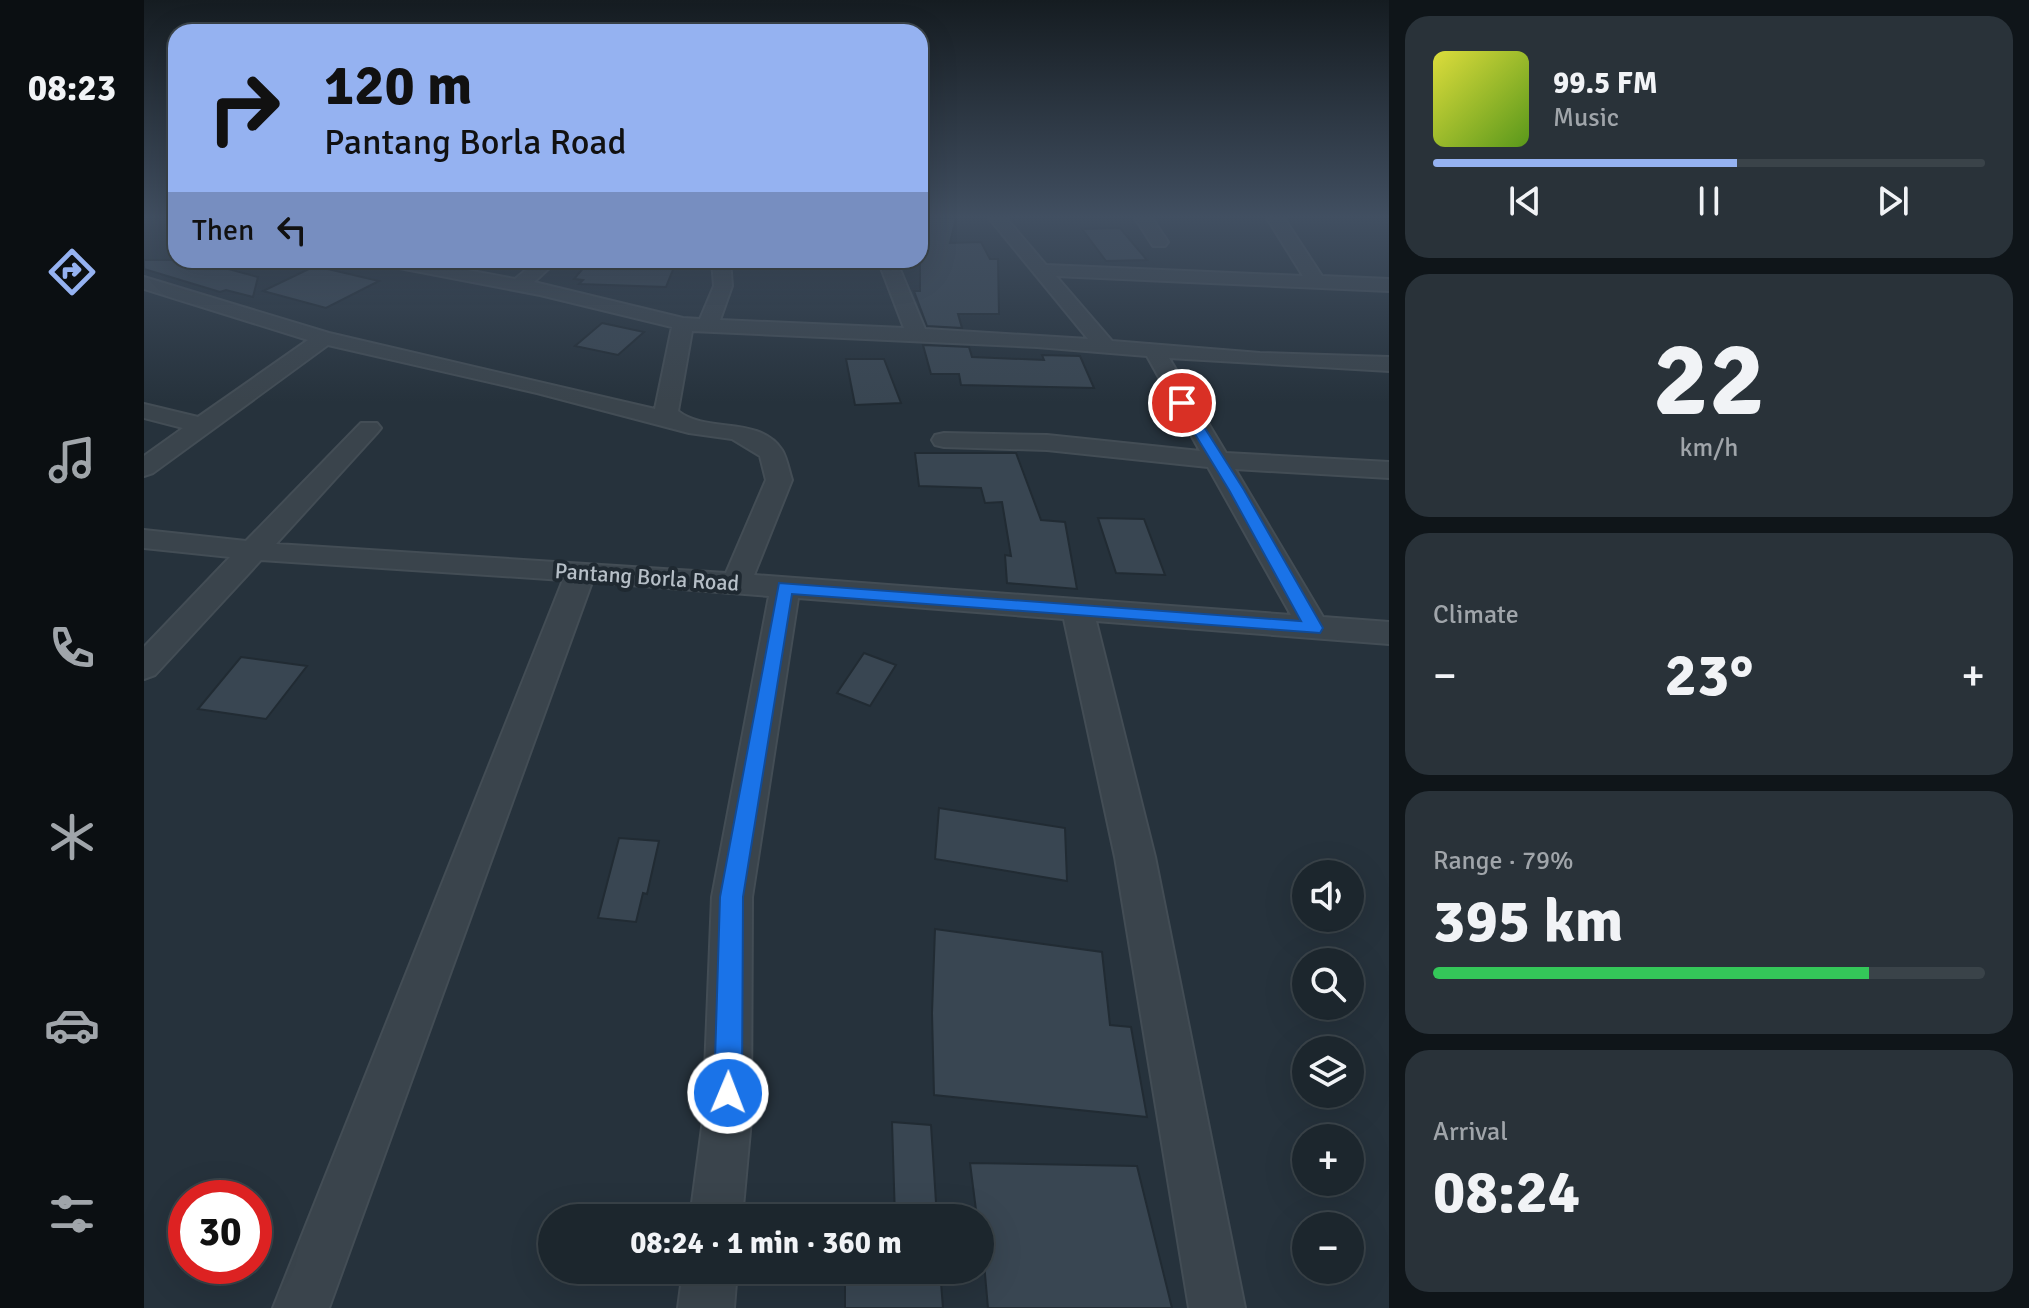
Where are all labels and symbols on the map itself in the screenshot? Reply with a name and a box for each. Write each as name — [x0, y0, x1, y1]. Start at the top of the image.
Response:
pin — [1148, 369, 1216, 437]
street label: Pantang Borla Road — [554, 557, 740, 597]
position arrow — [686, 1051, 770, 1135]
speed limit sign: 30 — [168, 1180, 272, 1284]

